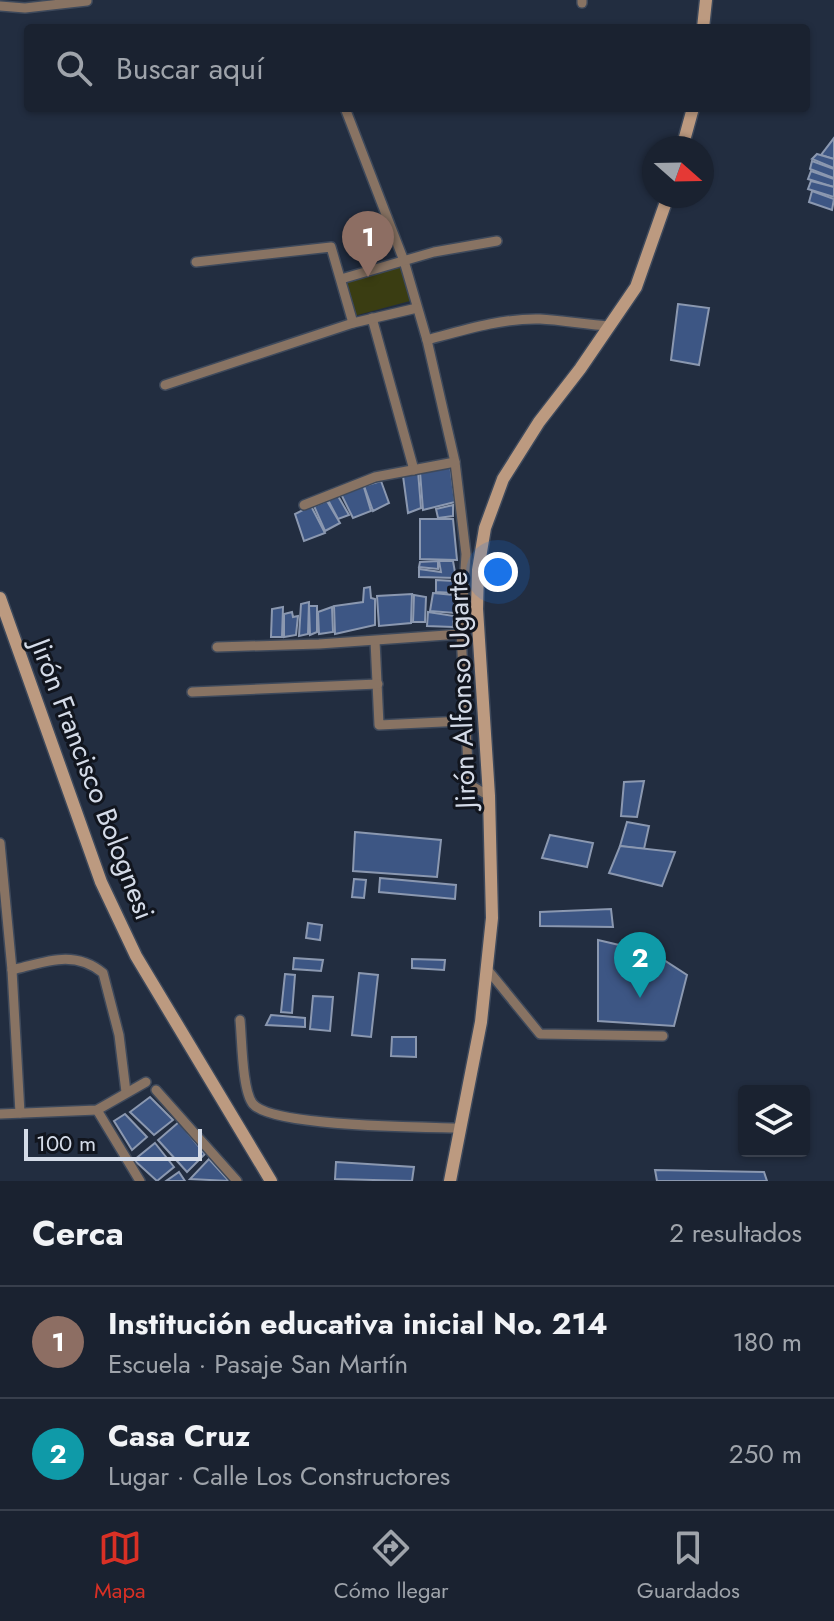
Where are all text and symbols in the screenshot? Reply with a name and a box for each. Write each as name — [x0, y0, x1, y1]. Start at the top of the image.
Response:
search box — [24, 24, 810, 112]
icon: search — [52, 46, 96, 90]
text: Buscar aquí — [116, 47, 264, 90]
north arrow — [642, 136, 714, 208]
pin: 1 — [342, 211, 394, 277]
your location — [478, 552, 518, 592]
street label: Jirón Alfonso Ugarte — [437, 571, 486, 813]
street label: Jirón Francisco Bolognesi — [19, 629, 165, 926]
pin: 2 — [614, 932, 666, 998]
map controls — [738, 1085, 810, 1157]
button: layers — [738, 1085, 810, 1157]
scale bar — [24, 1125, 202, 1161]
text: 100 m — [36, 1127, 96, 1159]
text: Cerca — [32, 1209, 124, 1258]
text: 2 resultados — [669, 1214, 802, 1252]
text: Institución educativa inicial No. 214 — [108, 1302, 608, 1345]
text: 1 — [51, 1323, 65, 1361]
text: 180 m — [732, 1323, 802, 1361]
text: Escuela · Pasaje San Martín — [108, 1345, 408, 1383]
text: Casa Cruz — [108, 1414, 250, 1457]
text: 2 — [49, 1435, 67, 1473]
text: 250 m — [729, 1435, 802, 1473]
text: Lugar · Calle Los Constructores — [108, 1457, 450, 1495]
tab: Mapa — [94, 1526, 146, 1606]
tab: Cómo llegar — [334, 1526, 449, 1606]
tab: Guardados — [637, 1526, 740, 1606]

